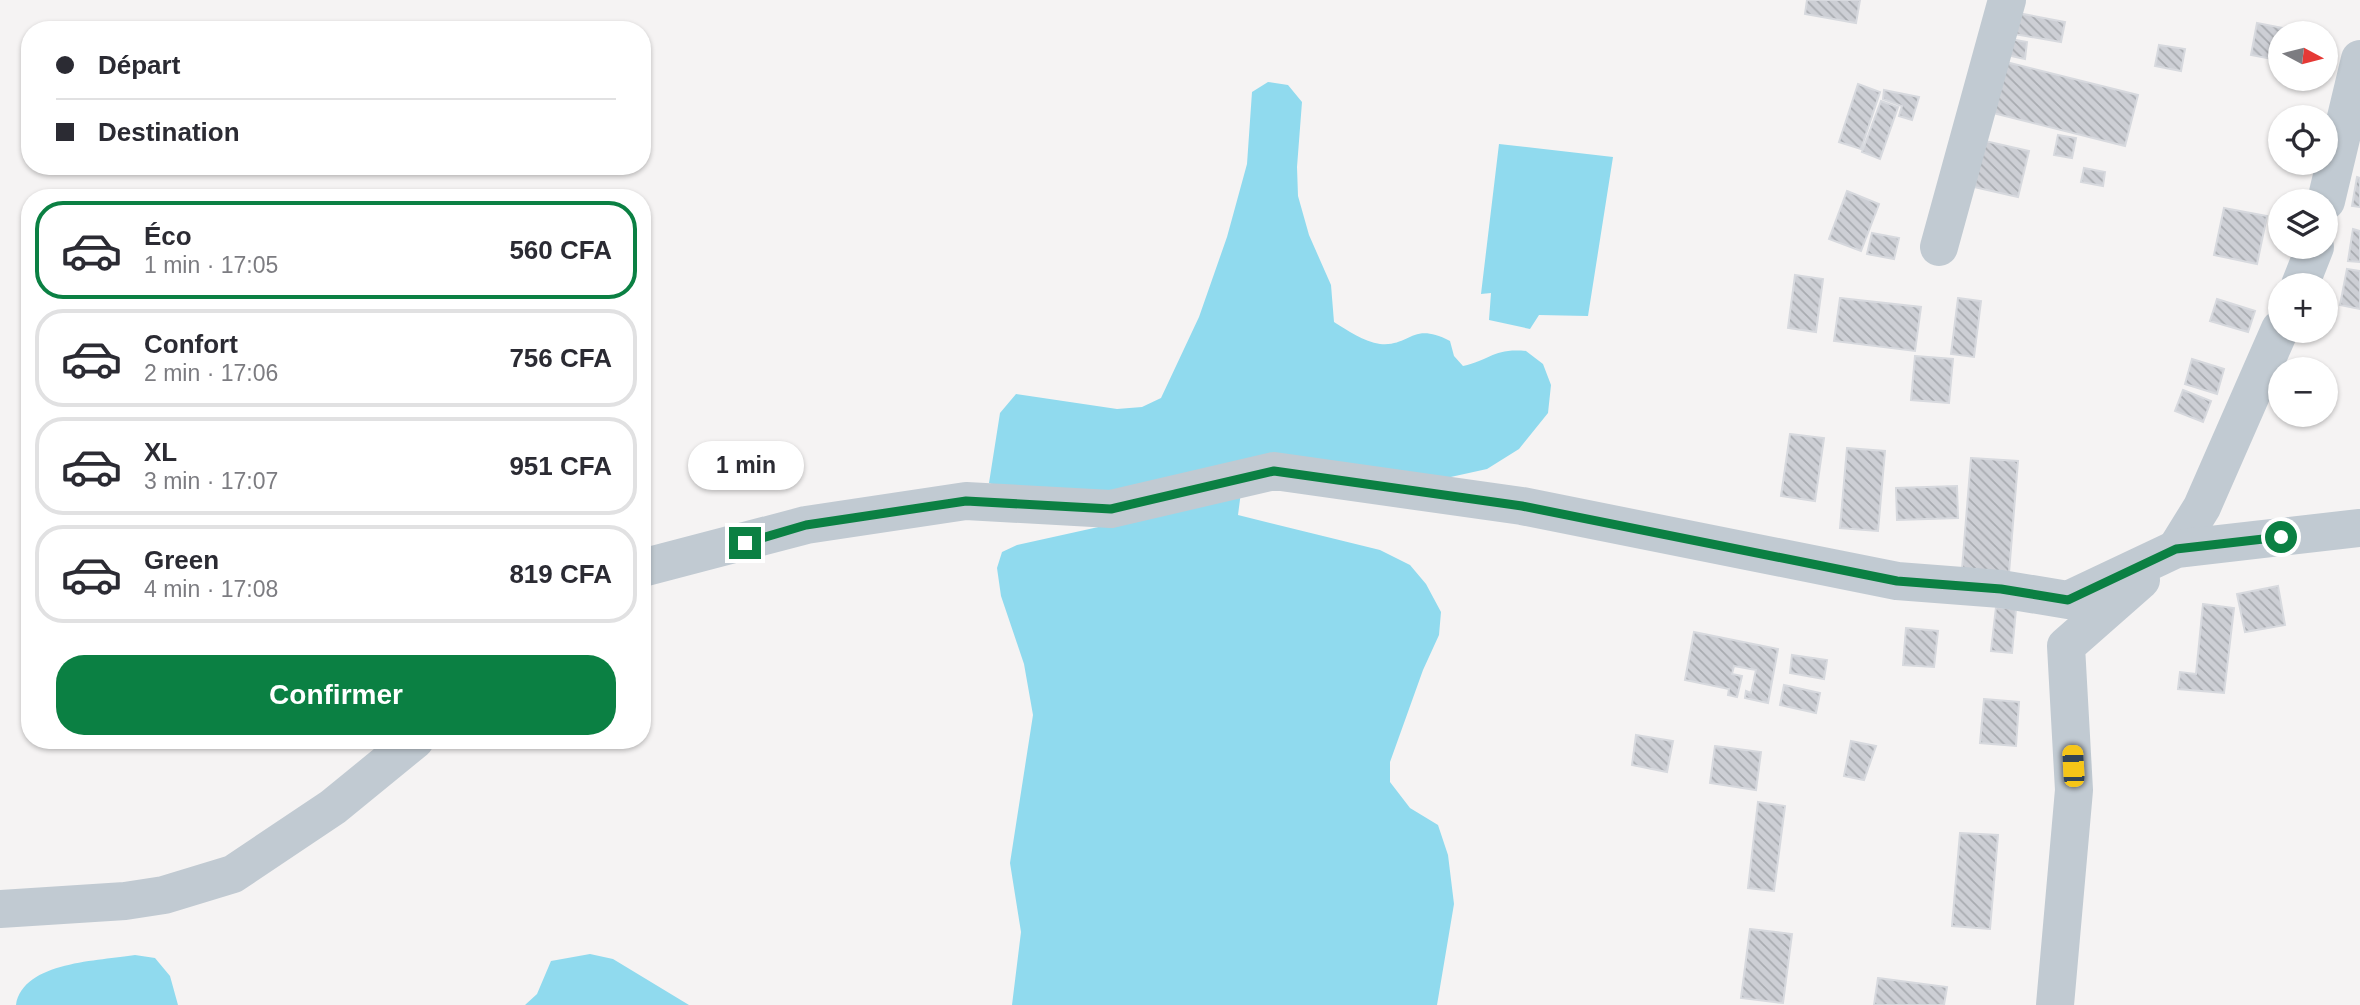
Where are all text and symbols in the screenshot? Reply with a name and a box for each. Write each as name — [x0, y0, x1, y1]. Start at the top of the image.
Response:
north arrow — [2268, 21, 2338, 91]
map controls — [2268, 21, 2338, 427]
text: Départ — [98, 50, 180, 80]
button: locate — [2268, 105, 2338, 175]
text: Destination — [98, 117, 240, 147]
button: layers — [2268, 189, 2338, 259]
icon: car — [60, 219, 123, 282]
text: Éco — [144, 221, 192, 251]
text: 560 CFA — [509, 235, 612, 265]
text: 1 min · 17:05 — [144, 252, 278, 278]
button: + — [2268, 273, 2338, 343]
icon: car — [60, 327, 123, 390]
text: Confort — [144, 329, 238, 359]
text: 756 CFA — [509, 343, 612, 373]
button: − — [2268, 357, 2338, 427]
text: 2 min · 17:06 — [144, 360, 278, 386]
icon: car — [60, 435, 123, 498]
text: XL — [144, 437, 177, 467]
callout: 1 min — [687, 442, 803, 490]
text: 951 CFA — [509, 451, 612, 481]
text: 1 min — [716, 452, 776, 478]
text: 3 min · 17:07 — [144, 468, 278, 494]
route start — [2265, 521, 2297, 553]
route end — [729, 527, 761, 559]
icon: car — [60, 543, 123, 606]
text: Green — [144, 545, 219, 575]
text: 819 CFA — [509, 559, 612, 589]
text: 4 min · 17:08 — [144, 576, 278, 602]
button: Confirmer — [56, 655, 616, 735]
car — [2062, 744, 2085, 788]

